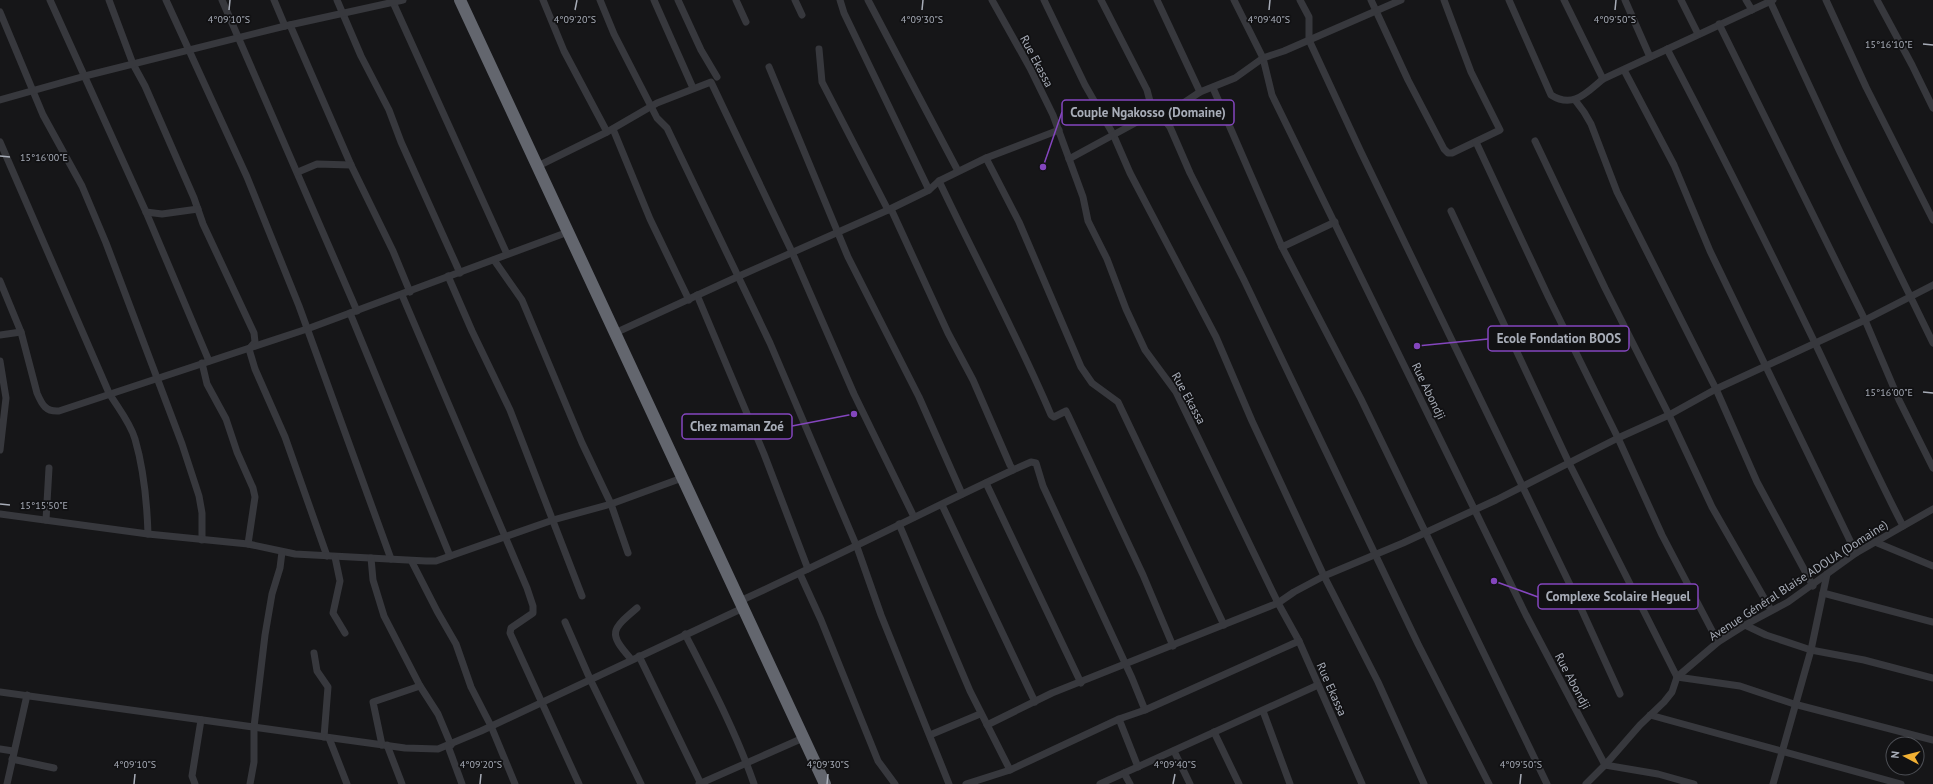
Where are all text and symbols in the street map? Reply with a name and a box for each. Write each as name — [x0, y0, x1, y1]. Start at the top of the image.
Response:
text: 4°09'10"S — [208, 13, 250, 26]
text: 4°09'20"S — [554, 13, 596, 26]
text: 4°09'30"S — [901, 13, 943, 26]
text: 4°09'40"S — [1248, 13, 1290, 26]
text: 4°09'50"S — [1594, 13, 1636, 26]
street label: Rue Ekassa — [1017, 32, 1057, 90]
text: 15°16'10"E — [1865, 38, 1913, 51]
callout: Couple Ngakosso (Domaine) — [1062, 100, 1234, 125]
text: Couple Ngakosso (Domaine) — [1070, 104, 1226, 121]
text: 15°16'00"E — [20, 151, 68, 164]
callout: Ecole Fondation BOOS — [1488, 326, 1629, 351]
text: Ecole Fondation BOOS — [1497, 330, 1621, 347]
street label: Rue Abondji — [1409, 360, 1449, 422]
street label: Rue Ekassa — [1169, 369, 1209, 427]
text: 15°16'00"E — [1865, 386, 1913, 399]
callout: Chez maman Zoé — [682, 414, 792, 439]
text: Chez maman Zoé — [690, 418, 784, 435]
text: 15°15'50"E — [20, 499, 68, 512]
street label: Avenue Général Blaise ADOUA (Domaine) — [1706, 516, 1890, 644]
callout: Complexe Scolaire Heguel — [1538, 584, 1698, 609]
text: Complexe Scolaire Heguel — [1546, 588, 1691, 605]
street label: Rue Abondji — [1552, 650, 1594, 712]
street label: Rue Ekassa — [1314, 660, 1350, 718]
north arrow — [1885, 736, 1925, 776]
text: N — [1888, 750, 1902, 759]
text: 4°09'10"S — [114, 758, 156, 771]
text: 4°09'20"S — [460, 758, 502, 771]
text: 4°09'30"S — [807, 758, 849, 771]
text: 4°09'40"S — [1154, 758, 1196, 771]
text: 4°09'50"S — [1500, 758, 1542, 771]

